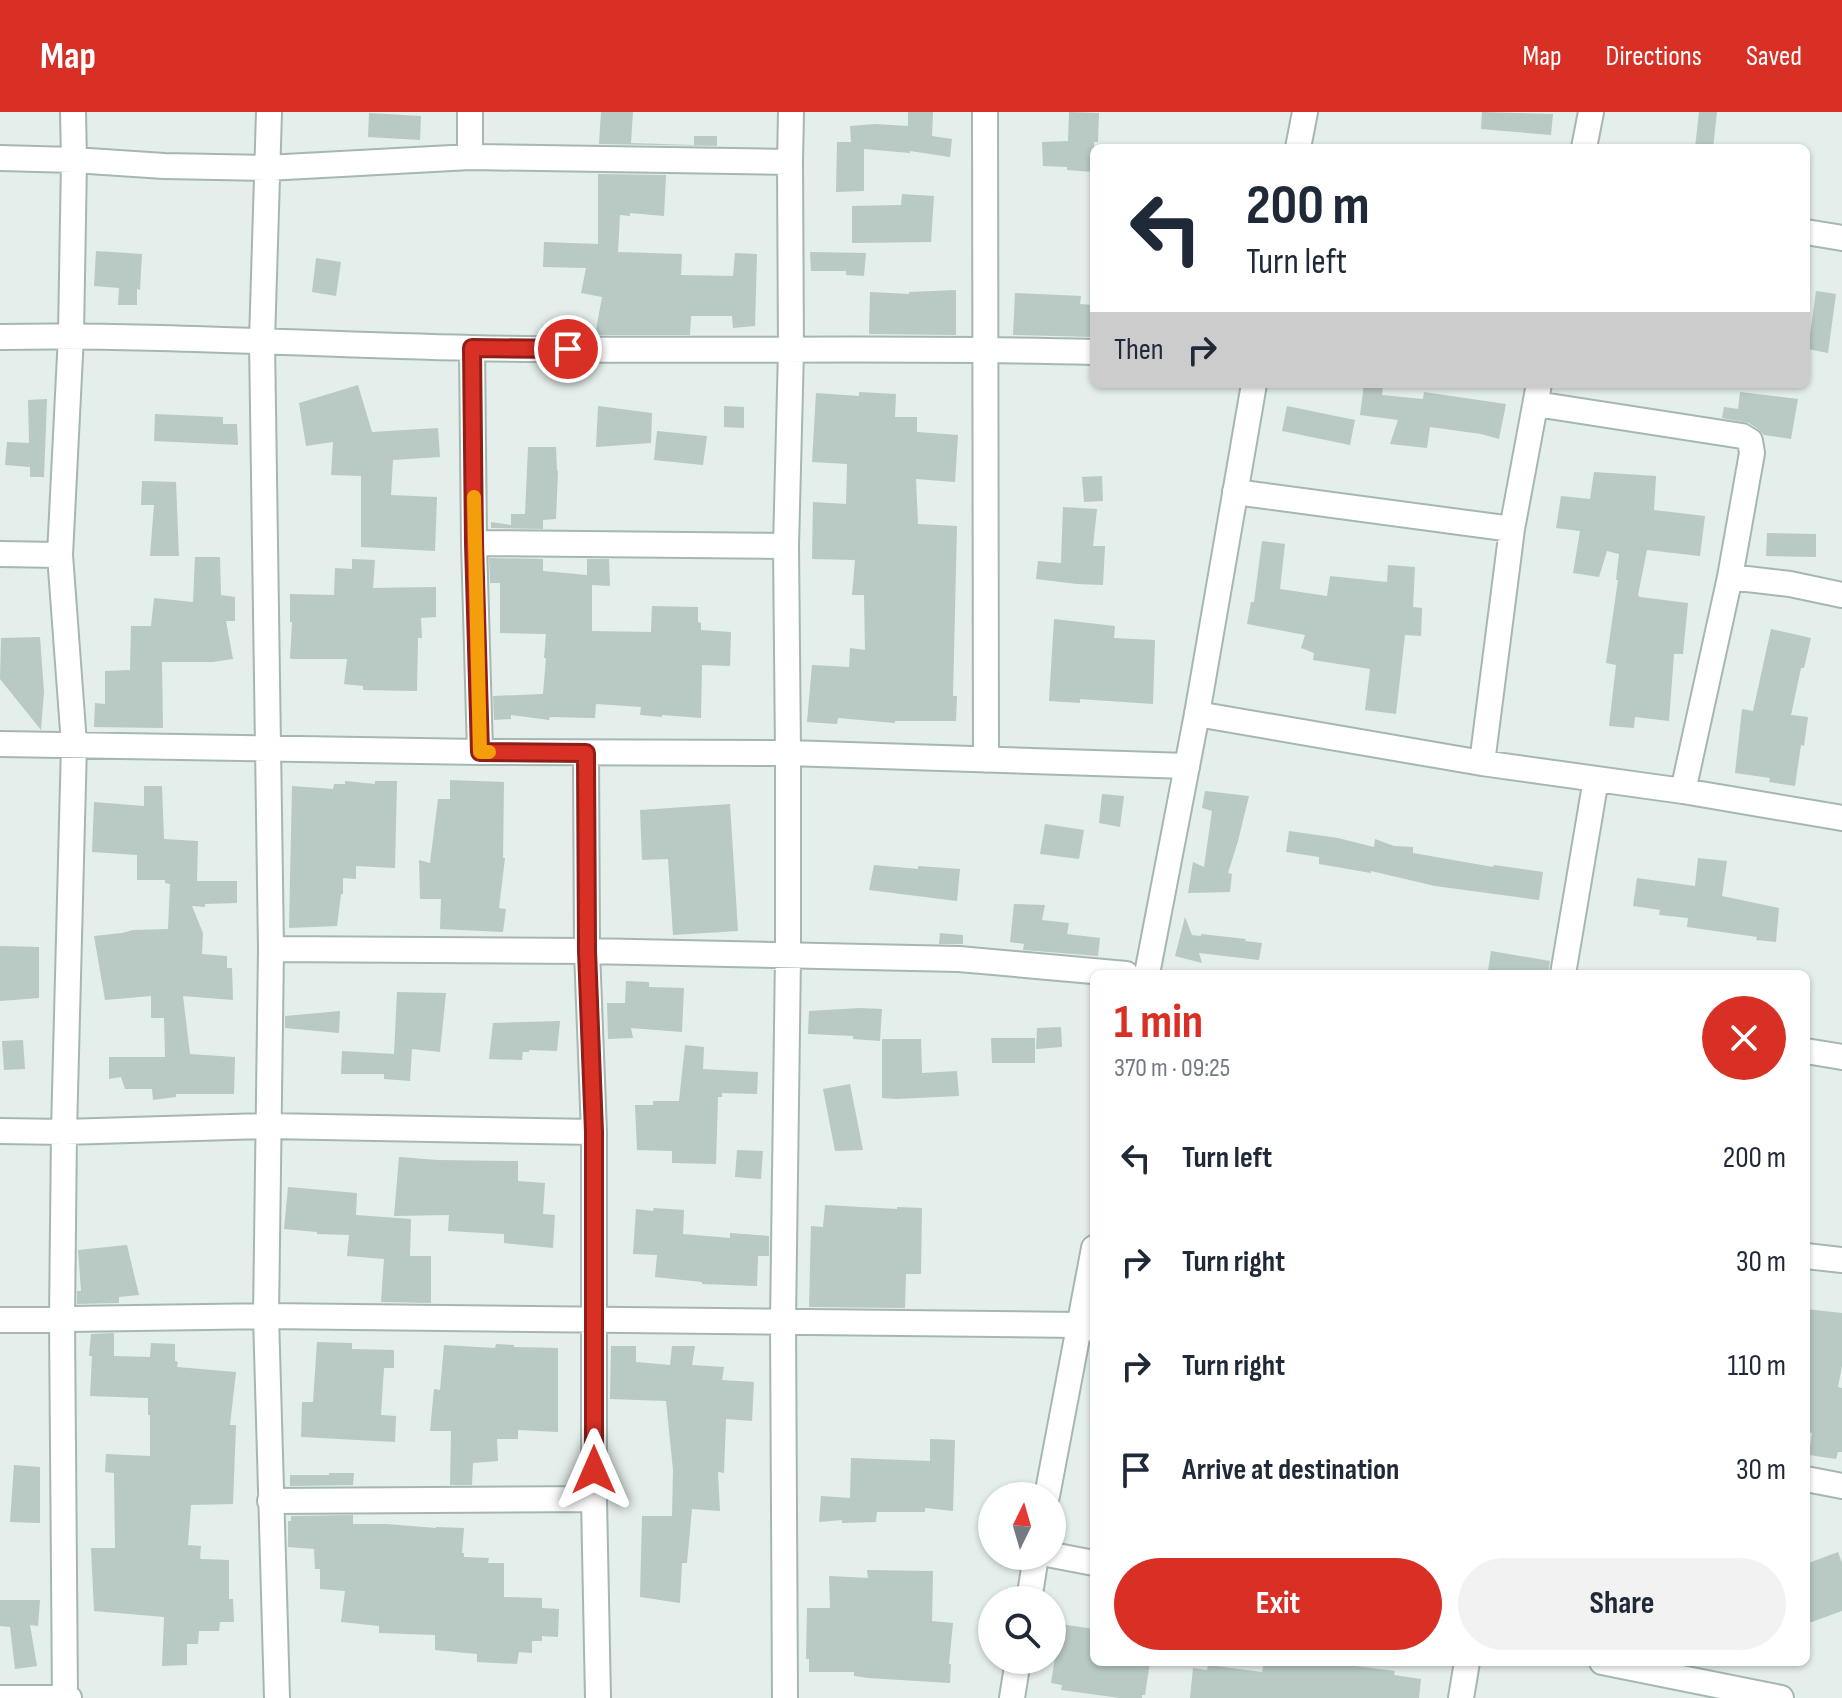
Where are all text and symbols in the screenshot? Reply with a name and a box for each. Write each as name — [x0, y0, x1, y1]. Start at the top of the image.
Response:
text: Map — [40, 34, 96, 79]
text: Map — [1523, 40, 1562, 73]
text: Directions — [1606, 40, 1702, 73]
text: Saved — [1746, 40, 1802, 73]
text: 200 m — [1246, 173, 1370, 240]
icon: left — [1114, 176, 1218, 280]
text: Turn left — [1246, 241, 1347, 284]
pin — [534, 315, 602, 383]
icon: arrive — [546, 327, 590, 371]
icon: right — [1180, 328, 1224, 372]
text: Then — [1114, 332, 1164, 368]
text: 1 min — [1114, 994, 1203, 1051]
button: close — [1702, 996, 1786, 1080]
text: 370 m · 09:25 — [1114, 1053, 1230, 1084]
icon: left — [1114, 1136, 1158, 1180]
text: Turn left — [1182, 1140, 1272, 1176]
text: 200 m — [1723, 1140, 1786, 1176]
icon: right — [1114, 1240, 1158, 1284]
text: Turn right — [1182, 1244, 1285, 1280]
text: 30 m — [1736, 1244, 1786, 1280]
icon: right — [1114, 1344, 1158, 1388]
text: Turn right — [1182, 1348, 1285, 1384]
text: 110 m — [1728, 1348, 1786, 1384]
position arrow — [552, 1428, 636, 1512]
icon: arrive — [1114, 1448, 1158, 1492]
text: Arrive at destination — [1182, 1452, 1399, 1488]
text: 30 m — [1736, 1452, 1786, 1488]
north arrow — [978, 1482, 1066, 1570]
map controls — [978, 1482, 1066, 1674]
button: Exit — [1114, 1558, 1442, 1650]
button: Share — [1458, 1558, 1786, 1650]
button: search — [978, 1586, 1066, 1674]

